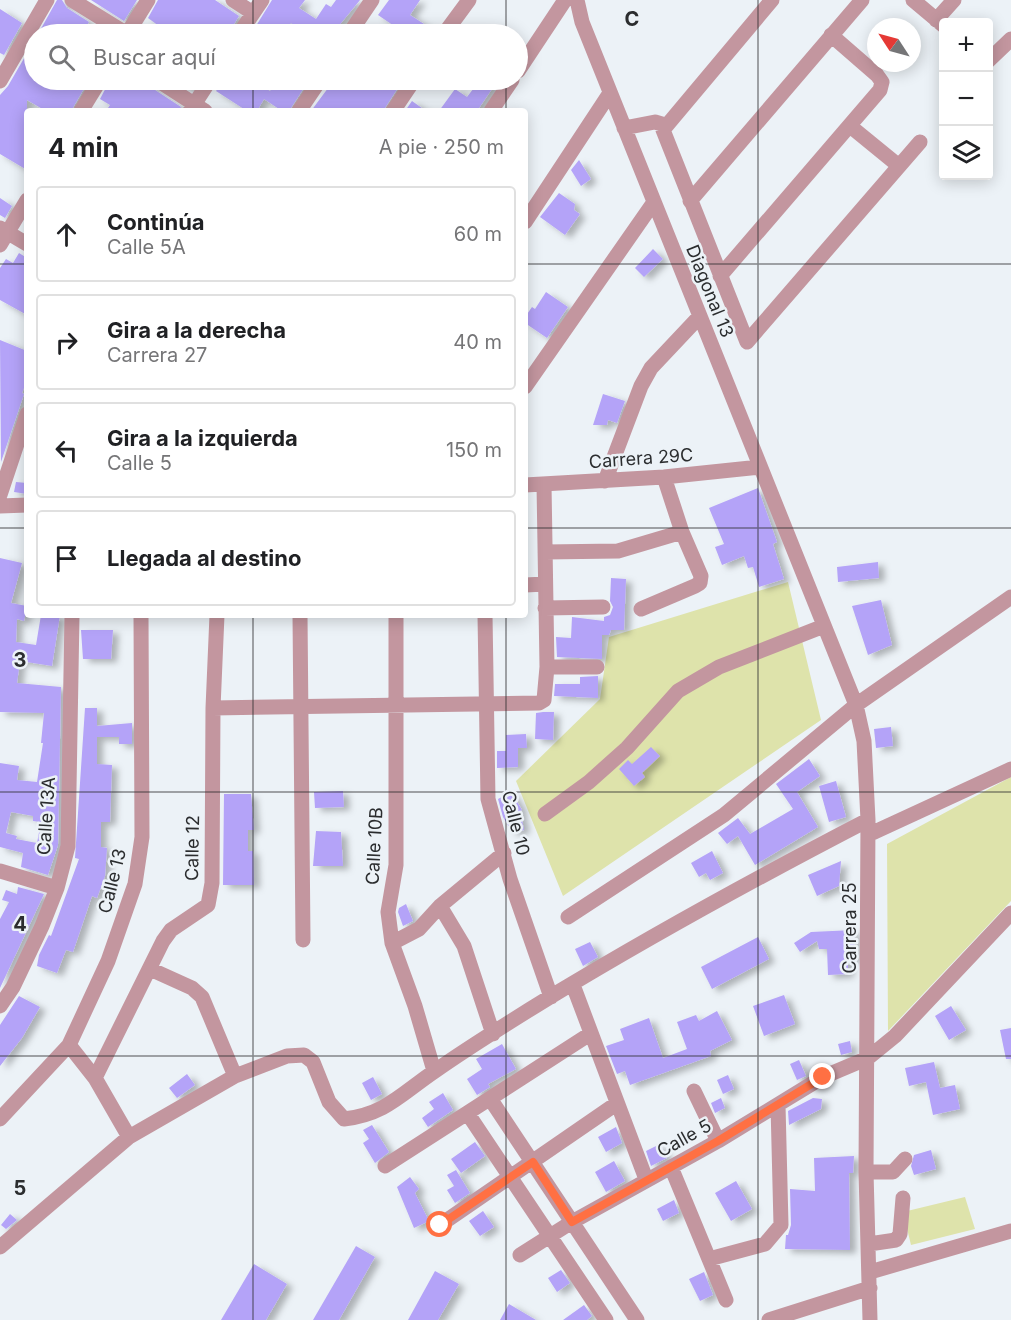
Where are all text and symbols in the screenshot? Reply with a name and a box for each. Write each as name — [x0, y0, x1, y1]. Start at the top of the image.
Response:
text: C — [625, 7, 639, 31]
north arrow — [867, 18, 921, 72]
map controls — [939, 18, 993, 180]
button: + — [939, 18, 993, 72]
search box — [24, 24, 528, 90]
icon: search — [45, 41, 78, 74]
text: Buscar aquí — [93, 44, 216, 70]
button: − — [939, 72, 993, 126]
button: layers — [939, 126, 993, 180]
text: 4 min — [48, 132, 119, 163]
text: A pie · 250 m — [379, 135, 504, 159]
text: Continúa — [107, 209, 205, 235]
icon: ahead — [50, 218, 83, 251]
text: 60 m — [454, 222, 502, 246]
text: Calle 5A — [107, 235, 186, 259]
street label: Diagonal 13 — [682, 242, 738, 340]
text: Gira a la derecha — [107, 317, 286, 343]
icon: right — [50, 326, 83, 359]
text: 40 m — [453, 330, 502, 354]
text: Carrera 27 — [107, 343, 207, 367]
text: Gira a la izquierda — [107, 425, 298, 451]
icon: left — [50, 434, 83, 467]
text: 150 m — [446, 438, 502, 462]
street label: Carrera 29C — [588, 444, 694, 472]
text: Calle 5 — [107, 451, 172, 475]
icon: arrive — [50, 542, 83, 575]
text: Llegada al destino — [107, 545, 301, 571]
text: 3 — [14, 648, 26, 672]
street label: Calle 13A — [33, 776, 59, 856]
street label: Calle 10 — [498, 788, 534, 858]
street label: Calle 10B — [361, 807, 387, 885]
street label: Calle 12 — [181, 815, 203, 881]
street label: Calle 13 — [94, 846, 130, 916]
street label: Carrera 25 — [839, 882, 860, 974]
text: 4 — [13, 912, 27, 936]
route end — [809, 1063, 835, 1089]
street label: Calle 5 — [653, 1115, 715, 1161]
text: 5 — [14, 1176, 26, 1200]
route start — [426, 1211, 452, 1237]

